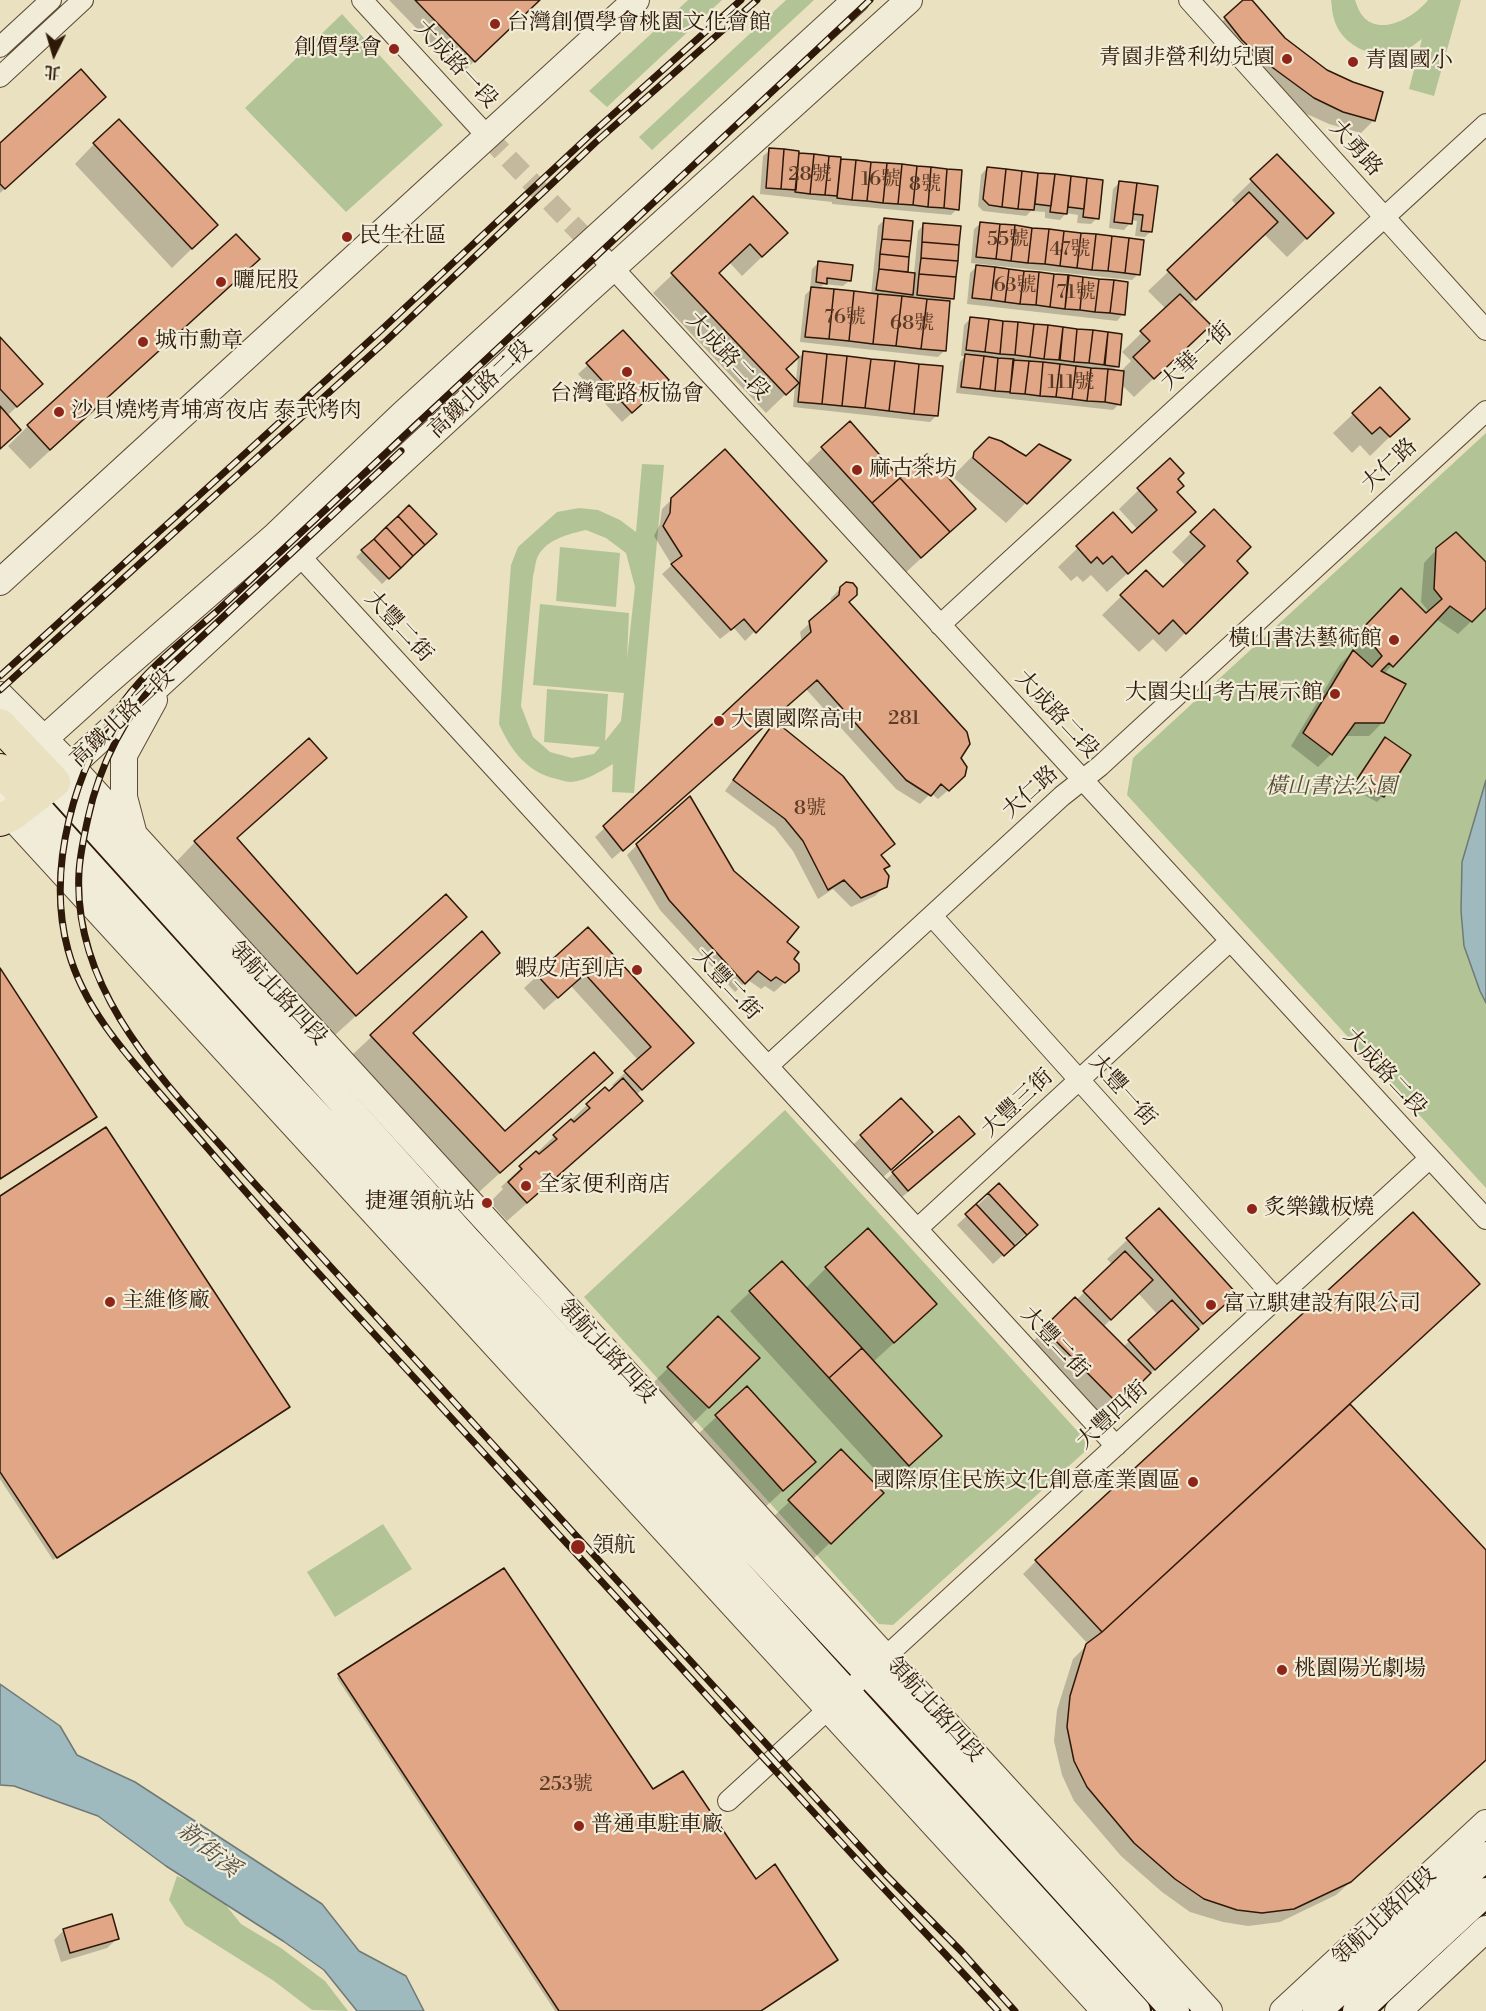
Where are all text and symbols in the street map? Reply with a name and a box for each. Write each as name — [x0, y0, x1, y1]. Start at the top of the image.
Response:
place label: 台灣創價學會桃園文化會館 — [507, 11, 771, 37]
street label: 大成路一段 — [408, 16, 502, 114]
marker: 台灣創價學會桃園文化會館 — [488, 17, 502, 31]
north arrow — [24, 24, 84, 84]
place label: 創價學會 — [294, 36, 382, 62]
marker: 創價學會 — [387, 42, 401, 56]
place label: 青園非營利幼兒園 — [1099, 46, 1275, 72]
place label: 青園國小 — [1365, 49, 1453, 75]
marker: 青園非營利幼兒園 — [1280, 52, 1294, 66]
marker: 青園國小 — [1346, 55, 1360, 69]
text: 北 — [44, 61, 61, 83]
street label: 大勇路 — [1323, 116, 1387, 182]
house number: 28號 — [788, 163, 832, 187]
house number: 16號 — [861, 168, 901, 192]
house number: 8號 — [909, 173, 941, 197]
place label: 民生社區 — [359, 224, 447, 250]
house number: 55號 — [987, 228, 1029, 252]
marker: 民生社區 — [340, 230, 354, 244]
house number: 47號 — [1049, 238, 1091, 262]
place label: 曬屁股 — [233, 269, 299, 295]
house number: 63號 — [993, 274, 1037, 298]
marker: 曬屁股 — [214, 275, 228, 289]
house number: 71號 — [1056, 281, 1096, 305]
house number: 76號 — [824, 306, 866, 330]
street label: 大成路二段 — [680, 308, 774, 406]
house number: 68號 — [890, 312, 934, 336]
street label: 大華一街 — [1156, 317, 1238, 397]
place label: 城市勳章 — [155, 329, 243, 355]
marker: 城市勳章 — [136, 335, 150, 349]
street label: 高鐵北路二段 — [424, 335, 538, 445]
marker: 台灣電路板協會 — [620, 365, 634, 379]
house number: 111號 — [1047, 371, 1095, 395]
place label: 台灣電路板協會 — [550, 382, 704, 408]
place label: 沙貝燒烤青埔宵夜店 泰式烤肉 — [71, 399, 362, 425]
marker: 沙貝燒烤青埔宵夜店 泰式烤肉 — [52, 405, 66, 419]
street label: 大仁路 — [1357, 434, 1423, 498]
place label: 麻古茶坊 — [869, 457, 957, 483]
marker: 麻古茶坊 — [850, 463, 864, 477]
street label: 大豐二街 — [358, 586, 438, 668]
place label: 橫山書法藝術館 — [1228, 627, 1382, 653]
marker: 橫山書法藝術館 — [1387, 633, 1401, 647]
street label: 高鐵北路二段 — [66, 664, 180, 774]
street label: 大成路二段 — [1009, 666, 1103, 764]
place label: 大園尖山考古展示館 — [1125, 681, 1323, 707]
marker: 大園尖山考古展示館 — [1328, 687, 1342, 701]
house number: 281 — [888, 707, 920, 731]
place label: 大園國際高中 — [731, 708, 863, 734]
marker: 大園國際高中 — [712, 714, 726, 728]
street label: 大仁路 — [998, 761, 1064, 825]
park label: 橫山書法公園 — [1265, 775, 1397, 801]
house number: 8號 — [794, 797, 826, 821]
street label: 領航北路四段 — [222, 937, 332, 1051]
street label: 大豐二街 — [686, 944, 766, 1026]
place label: 蝦皮店到店 — [515, 957, 625, 983]
marker: 蝦皮店到店 — [630, 963, 644, 977]
street label: 大成路二段 — [1337, 1024, 1431, 1122]
street label: 大豐一街 — [1083, 1049, 1161, 1133]
street label: 大豐三街 — [977, 1064, 1059, 1144]
place label: 全家便利商店 — [538, 1173, 670, 1199]
marker: 全家便利商店 — [519, 1179, 533, 1193]
place label: 捷運領航站 — [365, 1190, 475, 1216]
marker: 捷運領航站 — [480, 1196, 494, 1210]
place label: 炙樂鐵板燒 — [1264, 1196, 1374, 1222]
marker: 炙樂鐵板燒 — [1245, 1202, 1259, 1216]
place label: 主維修廠 — [122, 1289, 210, 1315]
place label: 富立騏建設有限公司 — [1223, 1292, 1421, 1318]
marker: 主維修廠 — [103, 1295, 117, 1309]
street label: 領航北路四段 — [551, 1295, 661, 1409]
marker: 富立騏建設有限公司 — [1204, 1298, 1218, 1312]
street label: 大豐二街 — [1014, 1302, 1094, 1384]
street label: 大豐四街 — [1072, 1376, 1154, 1456]
place label: 國際原住民族文化創意產業園區 — [873, 1469, 1181, 1495]
marker: 國際原住民族文化創意產業園區 — [1186, 1475, 1200, 1489]
place label: 領航 — [592, 1534, 636, 1560]
marker: 領航 — [569, 1538, 587, 1556]
street label: 領航北路四段 — [880, 1652, 988, 1768]
place label: 桃園陽光劇場 — [1294, 1657, 1426, 1683]
marker: 桃園陽光劇場 — [1275, 1663, 1289, 1677]
house number: 253號 — [539, 1773, 593, 1797]
place label: 普通車駐車廠 — [591, 1813, 723, 1839]
water label: 新街溪 — [171, 1817, 245, 1885]
marker: 普通車駐車廠 — [572, 1819, 586, 1833]
street label: 領航北路四段 — [1328, 1862, 1442, 1972]

